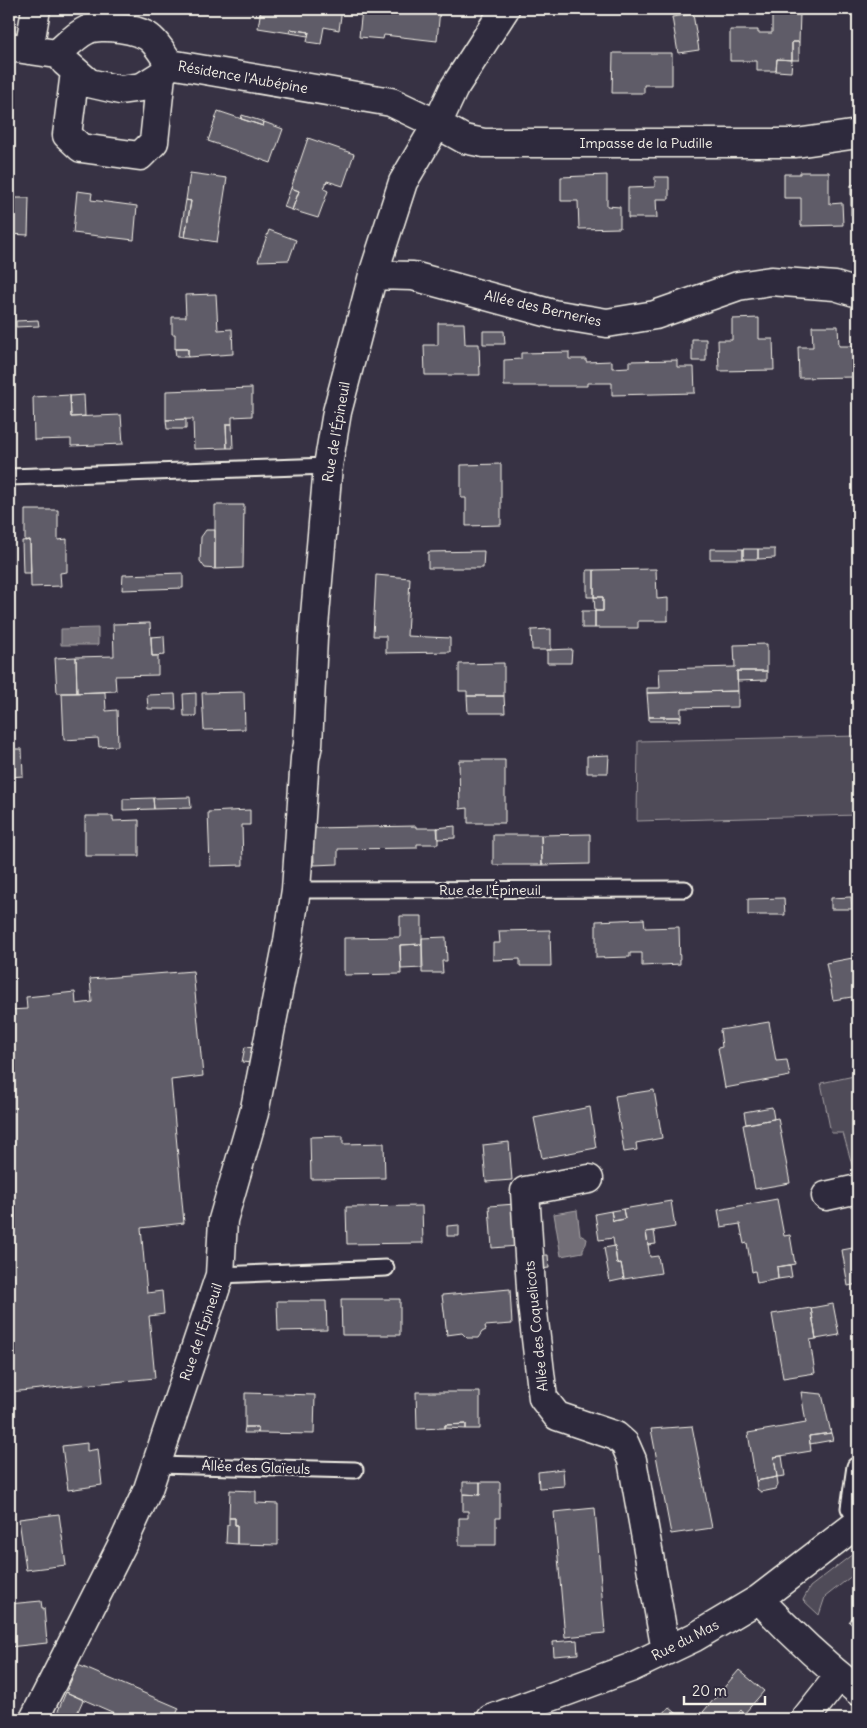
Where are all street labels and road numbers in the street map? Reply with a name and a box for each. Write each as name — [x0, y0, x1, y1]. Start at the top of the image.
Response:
street label: Résidence l'Aubépine — [177, 57, 309, 97]
street label: Impasse de la Pudille — [579, 134, 713, 152]
street label: Allée des Berneries — [483, 286, 603, 330]
street label: Rue de l'Épineuil — [318, 380, 354, 484]
street label: Rue de l'Épineuil — [439, 881, 541, 899]
street label: Allée des Coquelicots — [520, 1260, 552, 1392]
street label: Rue de l'Épineuil — [176, 1281, 226, 1383]
street label: Allée des Glaïeuls — [201, 1456, 311, 1478]
street label: Rue du Mas — [648, 1615, 722, 1665]

